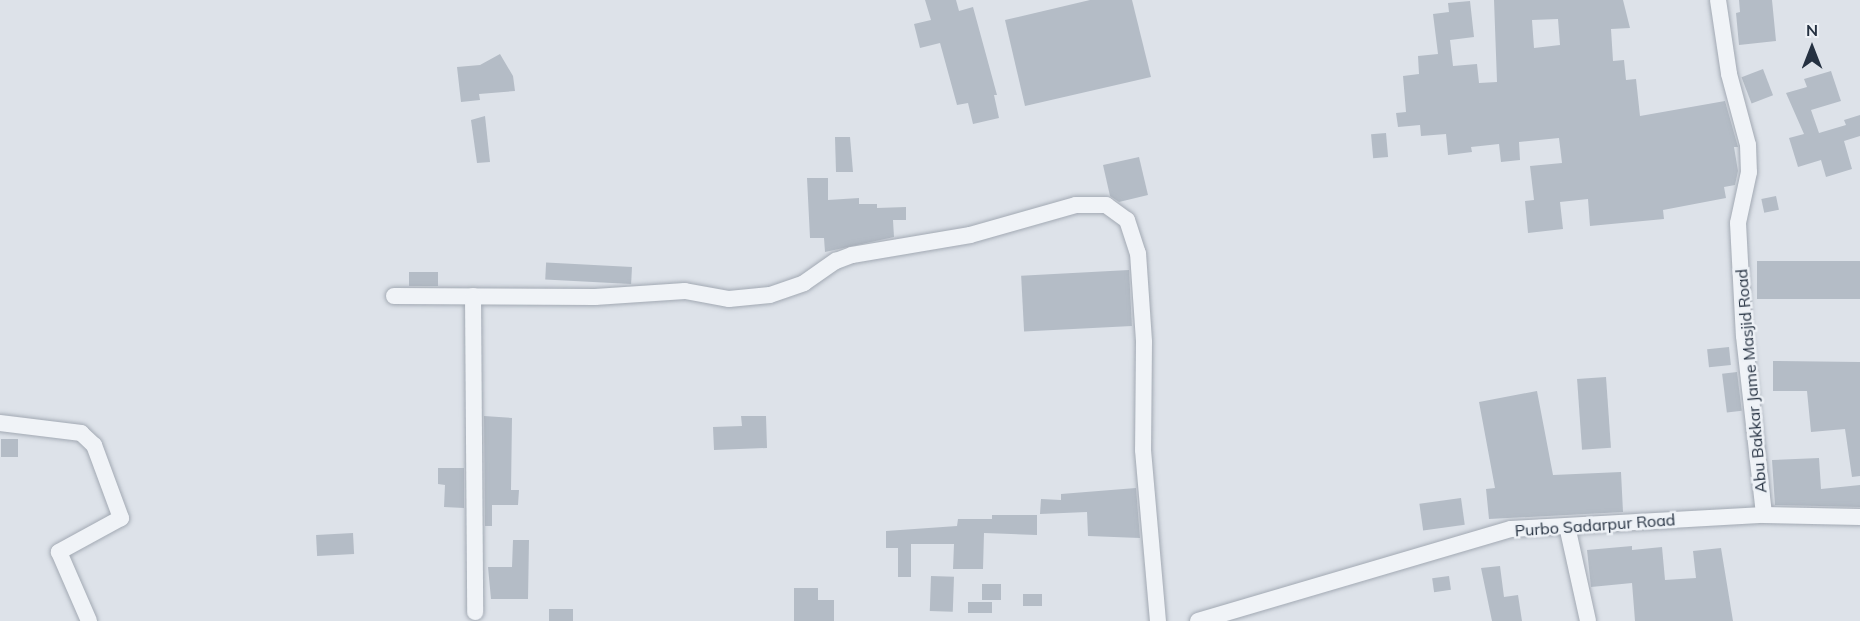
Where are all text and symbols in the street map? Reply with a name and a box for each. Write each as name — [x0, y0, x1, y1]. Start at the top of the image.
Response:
north arrow — [1782, 18, 1842, 78]
text: N — [1806, 20, 1818, 40]
street label: Abu Bakkar Jame Masjid Road — [1732, 268, 1770, 494]
street label: Purbo Sadarpur Road — [1514, 510, 1676, 540]

